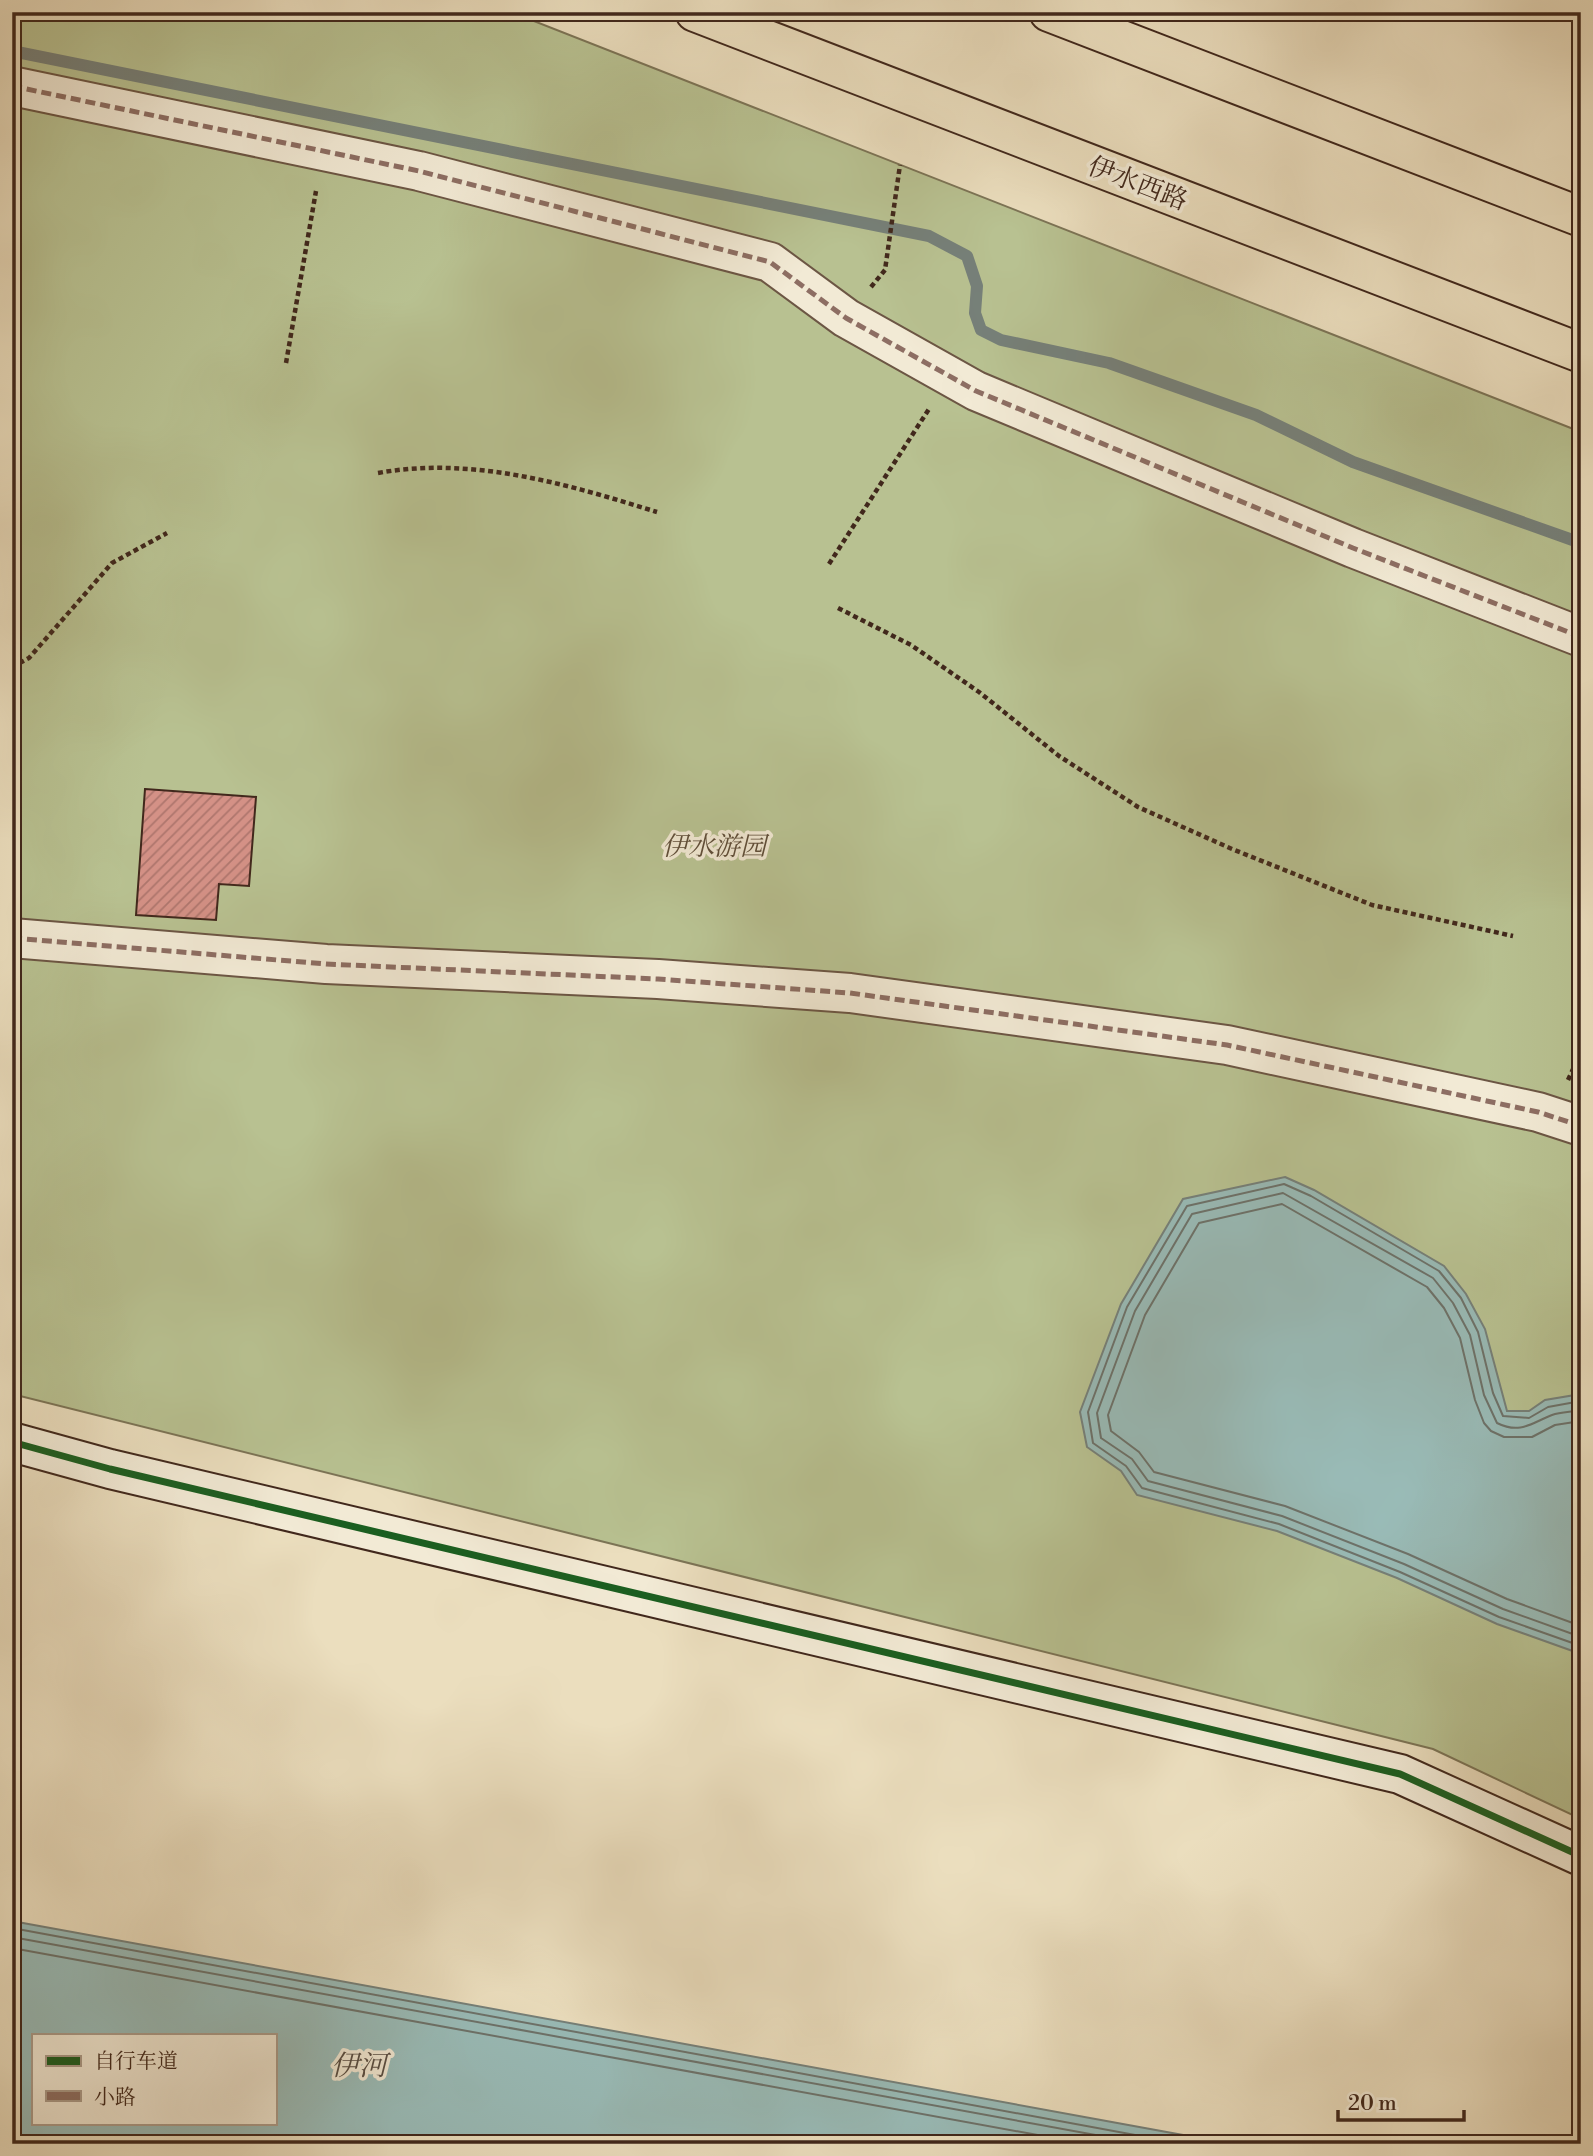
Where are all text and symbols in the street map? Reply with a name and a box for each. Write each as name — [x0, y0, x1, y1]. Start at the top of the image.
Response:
street label: 伊水西路 — [1083, 150, 1192, 218]
park label: 伊水游园 — [662, 831, 770, 863]
legend — [32, 2034, 276, 2124]
text: 自行车道 — [94, 2049, 178, 2075]
water label: 伊河 — [331, 2049, 392, 2084]
scale bar — [1338, 2079, 1464, 2123]
text: 小路 — [94, 2085, 136, 2111]
text: 20 m — [1348, 2091, 1397, 2117]

